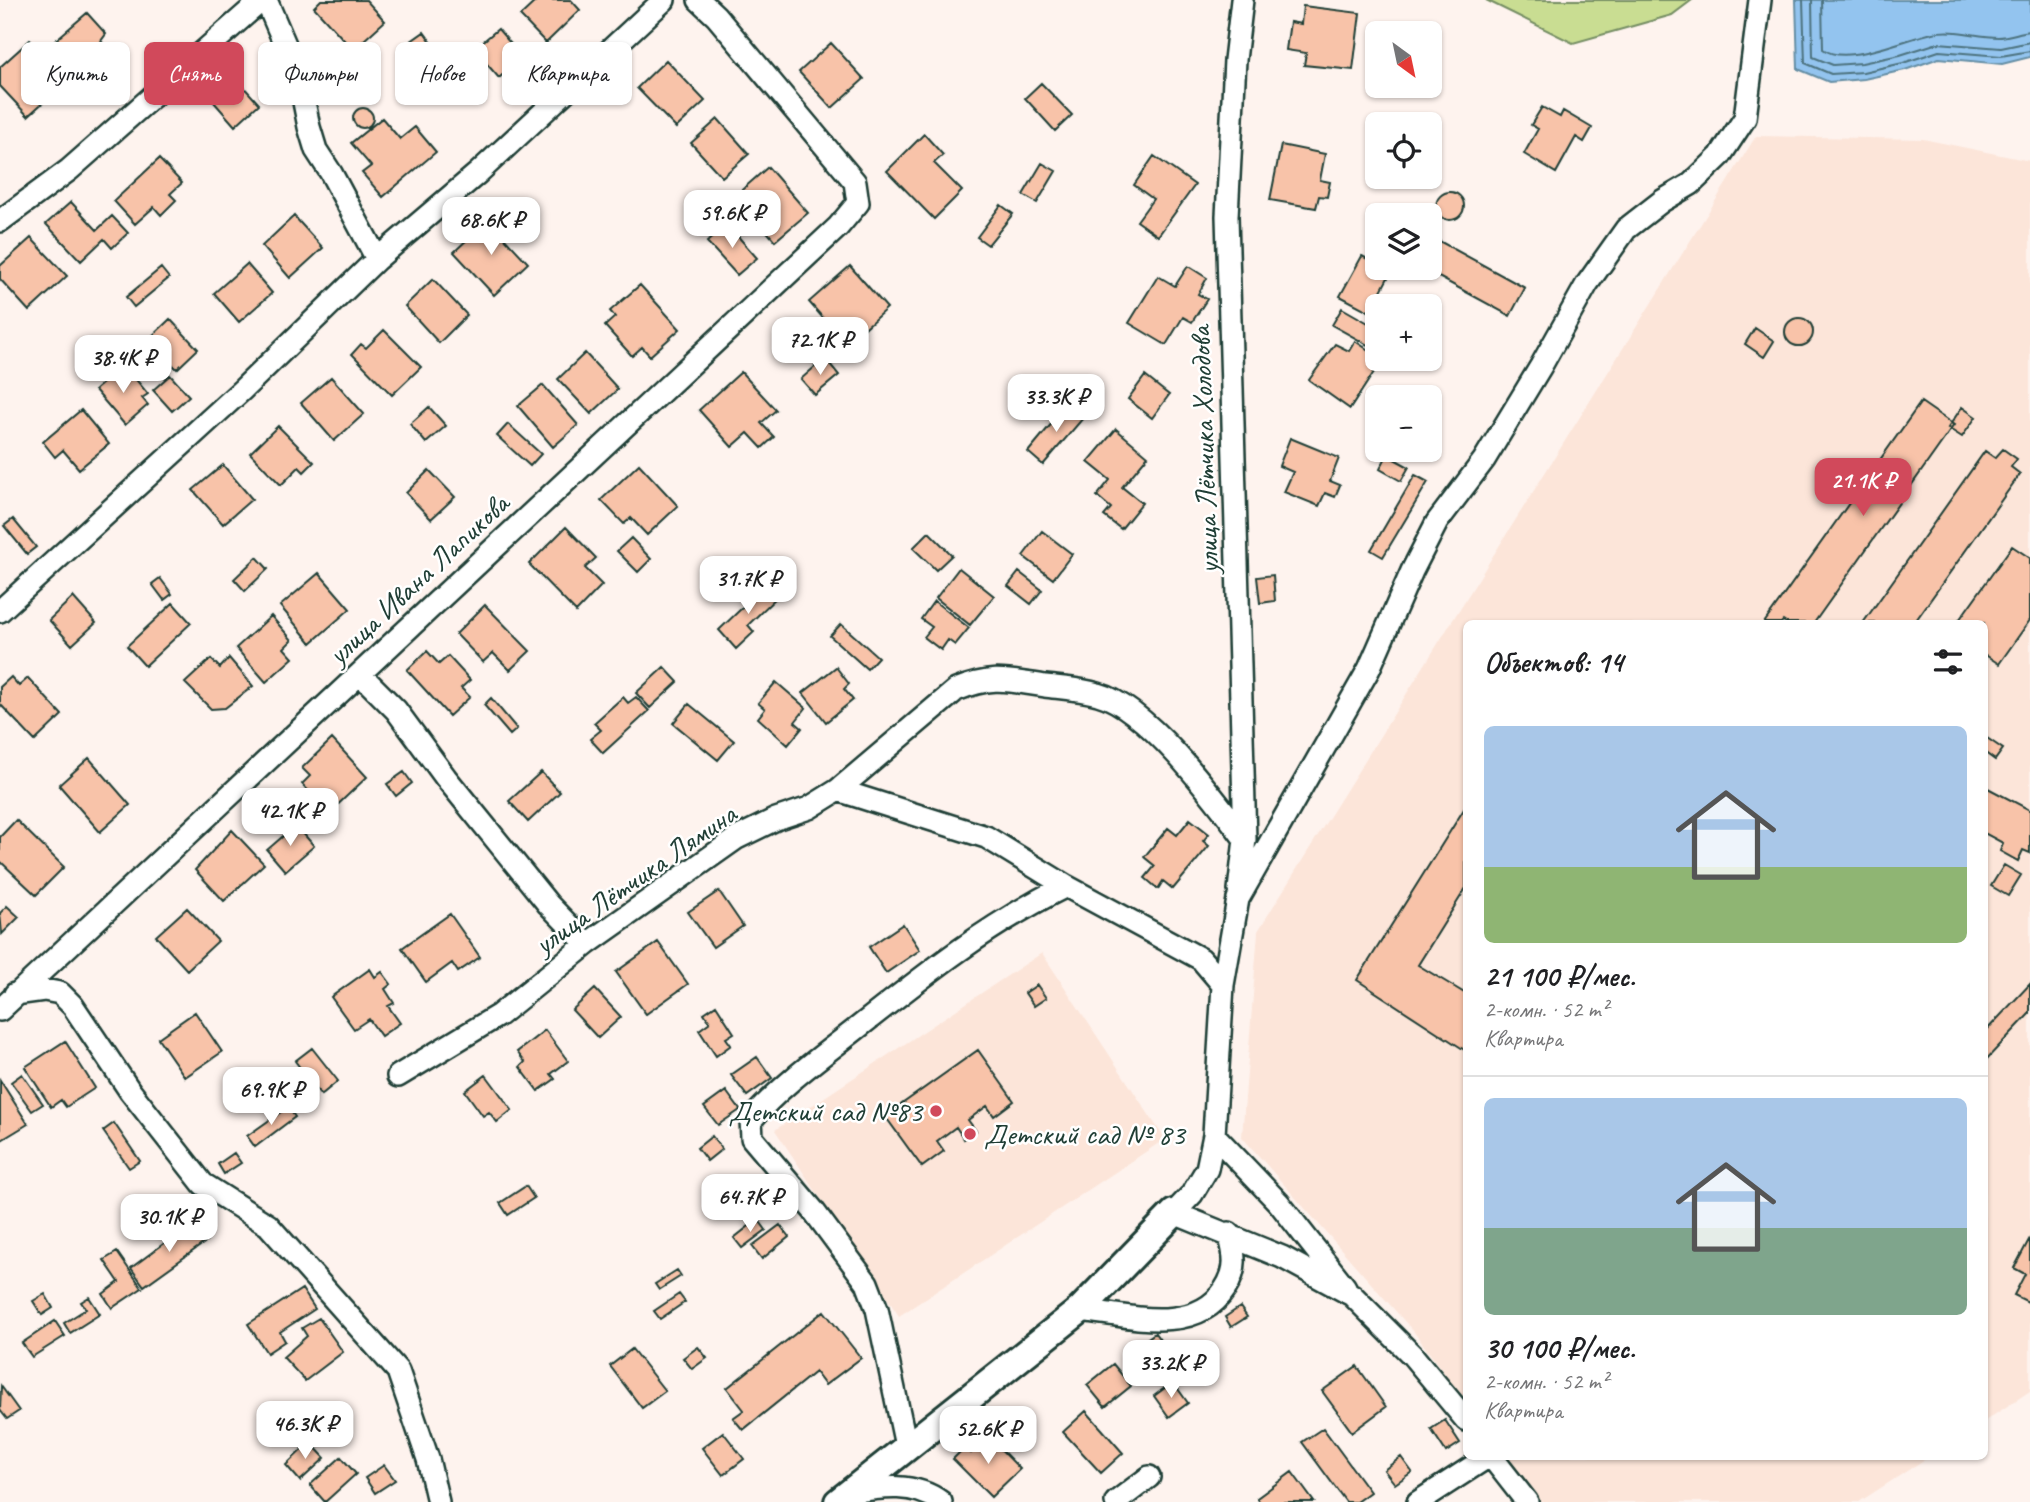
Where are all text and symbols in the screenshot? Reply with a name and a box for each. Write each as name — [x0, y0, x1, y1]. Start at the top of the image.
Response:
north arrow — [1365, 21, 1442, 98]
map controls — [1365, 21, 1442, 462]
chip: Купить — [21, 42, 130, 105]
chip: Снять — [144, 42, 244, 105]
chip: Фильтры — [258, 42, 381, 105]
chip: Новое — [395, 42, 488, 105]
chip: Квартира — [502, 42, 632, 105]
button: locate — [1365, 112, 1442, 189]
pin: 59.6K ₽ — [667, 190, 797, 250]
pin: 68.6K ₽ — [426, 198, 556, 257]
text: 59.6K ₽ — [700, 198, 764, 227]
button: layers — [1365, 203, 1442, 280]
text: 68.6K ₽ — [458, 205, 524, 234]
button: + — [1365, 294, 1442, 371]
pin: 72.1K ₽ — [755, 318, 885, 377]
street label: улица Лётчика Холодова — [1181, 323, 1227, 577]
text: 72.1K ₽ — [788, 325, 852, 354]
pin: 38.4K ₽ — [58, 336, 188, 395]
text: 38.4K ₽ — [91, 343, 155, 372]
pin: 33.3K ₽ — [991, 374, 1121, 434]
text: 33.3K ₽ — [1024, 382, 1088, 411]
button: − — [1365, 385, 1442, 462]
pin: 21.1K ₽ — [1798, 458, 1928, 518]
text: 21.1K ₽ — [1831, 466, 1895, 495]
street label: улица Ивана Лапикова — [318, 483, 519, 674]
pin: 31.7K ₽ — [683, 556, 813, 616]
text: 31.7K ₽ — [716, 564, 780, 593]
text: Объектов: 14 — [1484, 643, 1623, 681]
icon: filters — [1929, 643, 1967, 681]
icon: home — [1663, 772, 1789, 898]
pin: 42.1K ₽ — [225, 788, 355, 848]
street label: улица Лётчика Лямина — [525, 794, 745, 964]
text: 42.1K ₽ — [258, 796, 322, 825]
text: 21 100 ₽/мес. — [1484, 957, 1635, 995]
text: 2-комн. · 52 m² — [1484, 995, 1608, 1024]
text: Квартира — [1484, 1024, 1562, 1053]
pin: 69.9K ₽ — [206, 1068, 336, 1127]
text: 69.9K ₽ — [239, 1075, 303, 1104]
place label: Детский сад №83 — [728, 1092, 924, 1130]
marker: Детский сад №83 — [928, 1103, 944, 1119]
place label: Детский сад № 83 — [984, 1115, 1187, 1153]
marker: Детский сад № 83 — [962, 1126, 978, 1142]
icon: home — [1663, 1144, 1789, 1270]
pin: 64.7K ₽ — [685, 1174, 815, 1234]
text: 64.7K ₽ — [717, 1182, 783, 1211]
pin: 30.1K ₽ — [104, 1194, 234, 1254]
text: 30.1K ₽ — [137, 1202, 201, 1231]
text: 30 100 ₽/мес. — [1484, 1329, 1635, 1367]
pin: 33.2K ₽ — [1106, 1340, 1236, 1400]
text: 33.2K ₽ — [1139, 1348, 1203, 1377]
text: 2-комн. · 52 m² — [1484, 1367, 1608, 1396]
text: Квартира — [1484, 1396, 1562, 1425]
pin: 46.3K ₽ — [240, 1402, 370, 1461]
pin: 52.6K ₽ — [923, 1406, 1053, 1466]
text: 46.3K ₽ — [272, 1409, 338, 1438]
text: 52.6K ₽ — [956, 1414, 1020, 1443]

